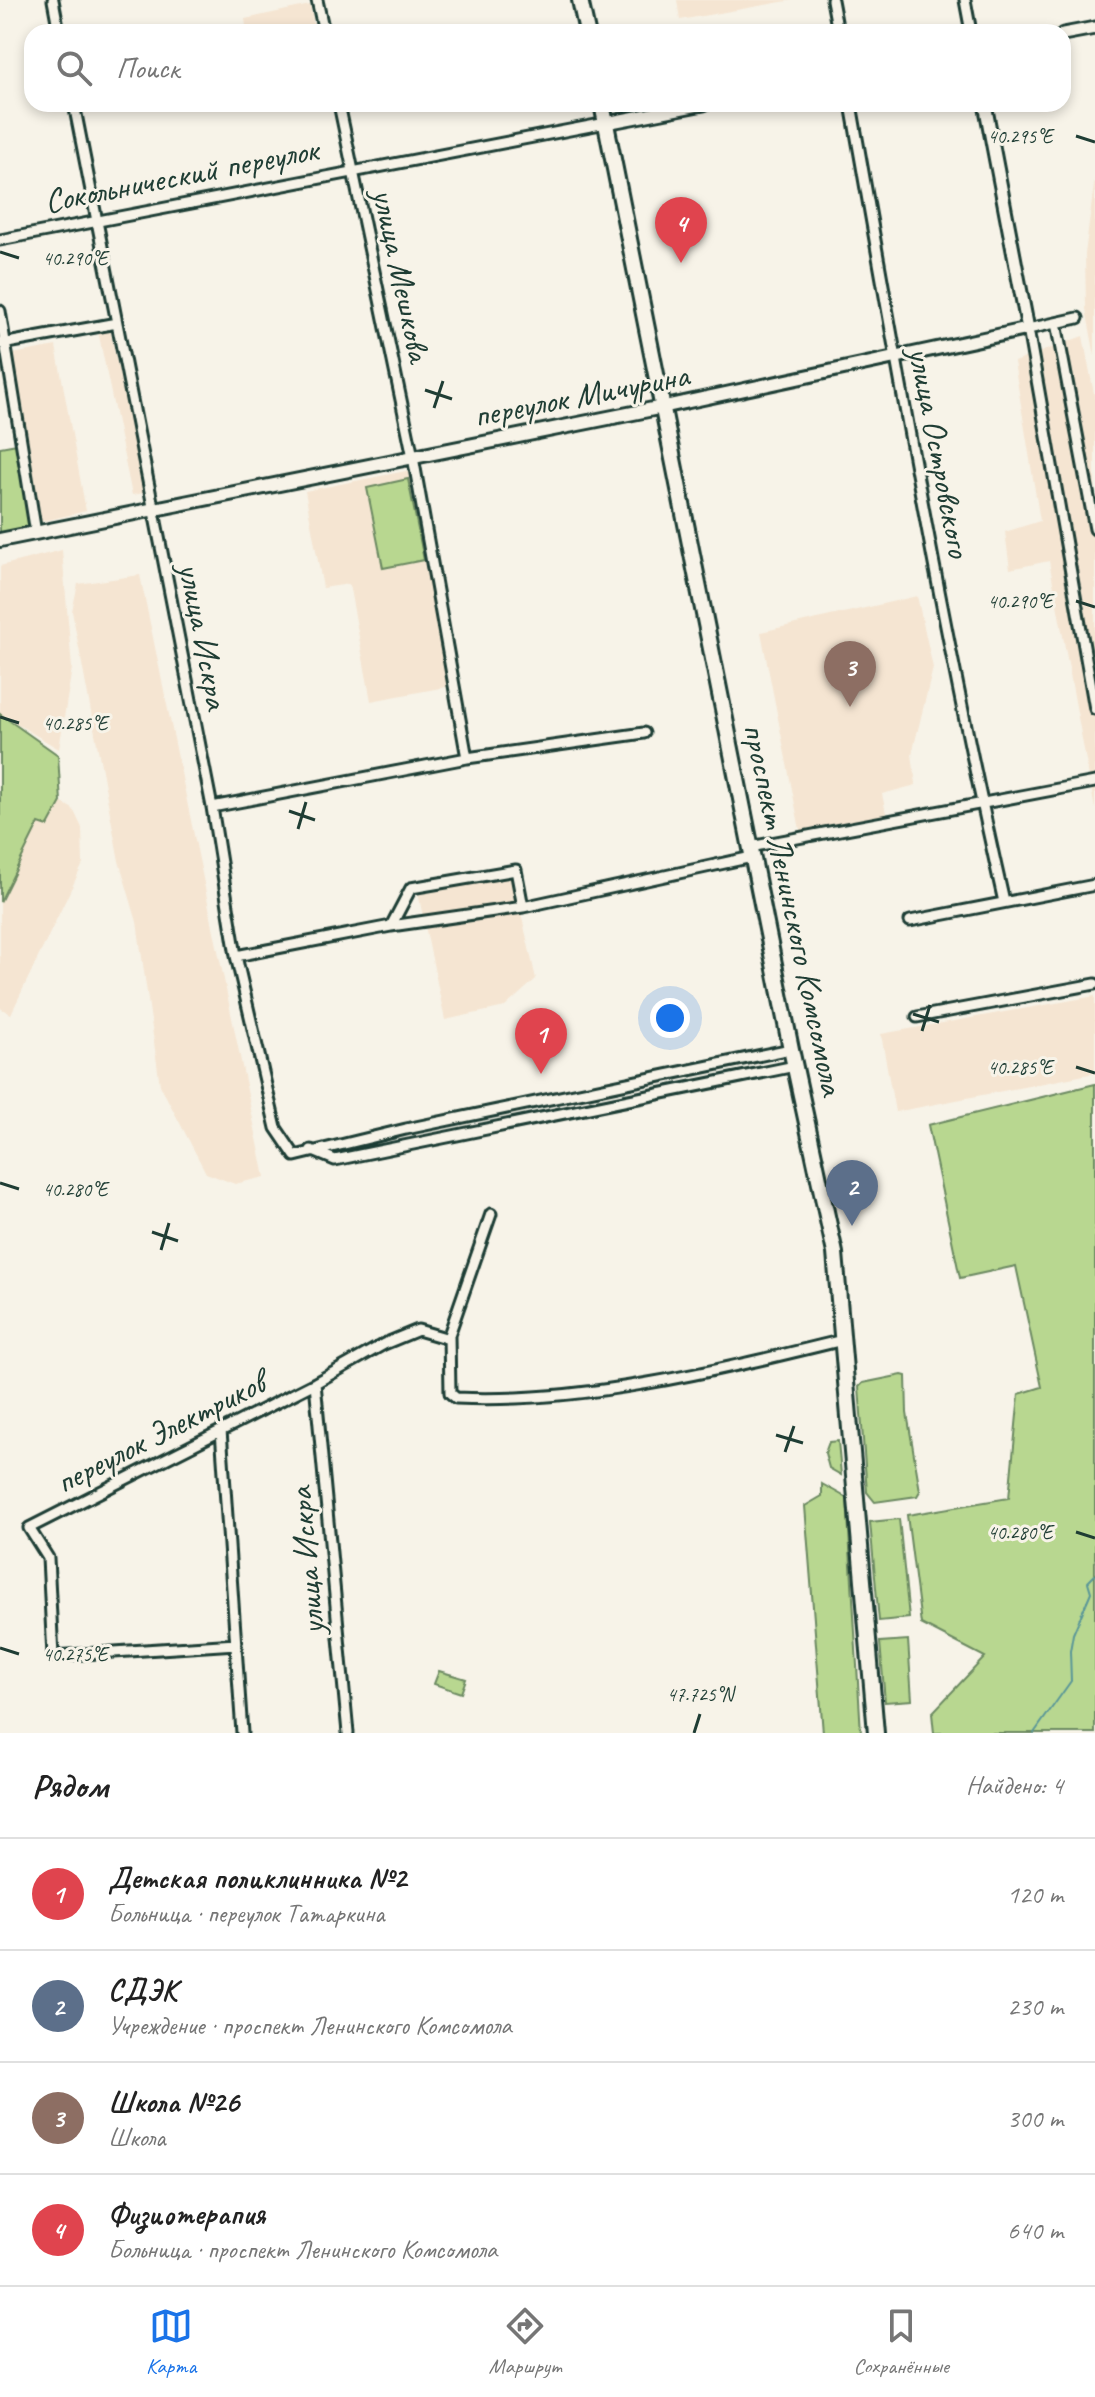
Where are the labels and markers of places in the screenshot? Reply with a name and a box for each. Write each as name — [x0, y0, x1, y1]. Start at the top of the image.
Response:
pin: 4 — [655, 197, 707, 263]
pin: 3 — [824, 641, 876, 707]
pin: 1 — [515, 1008, 567, 1074]
pin: 2 — [826, 1160, 878, 1226]

